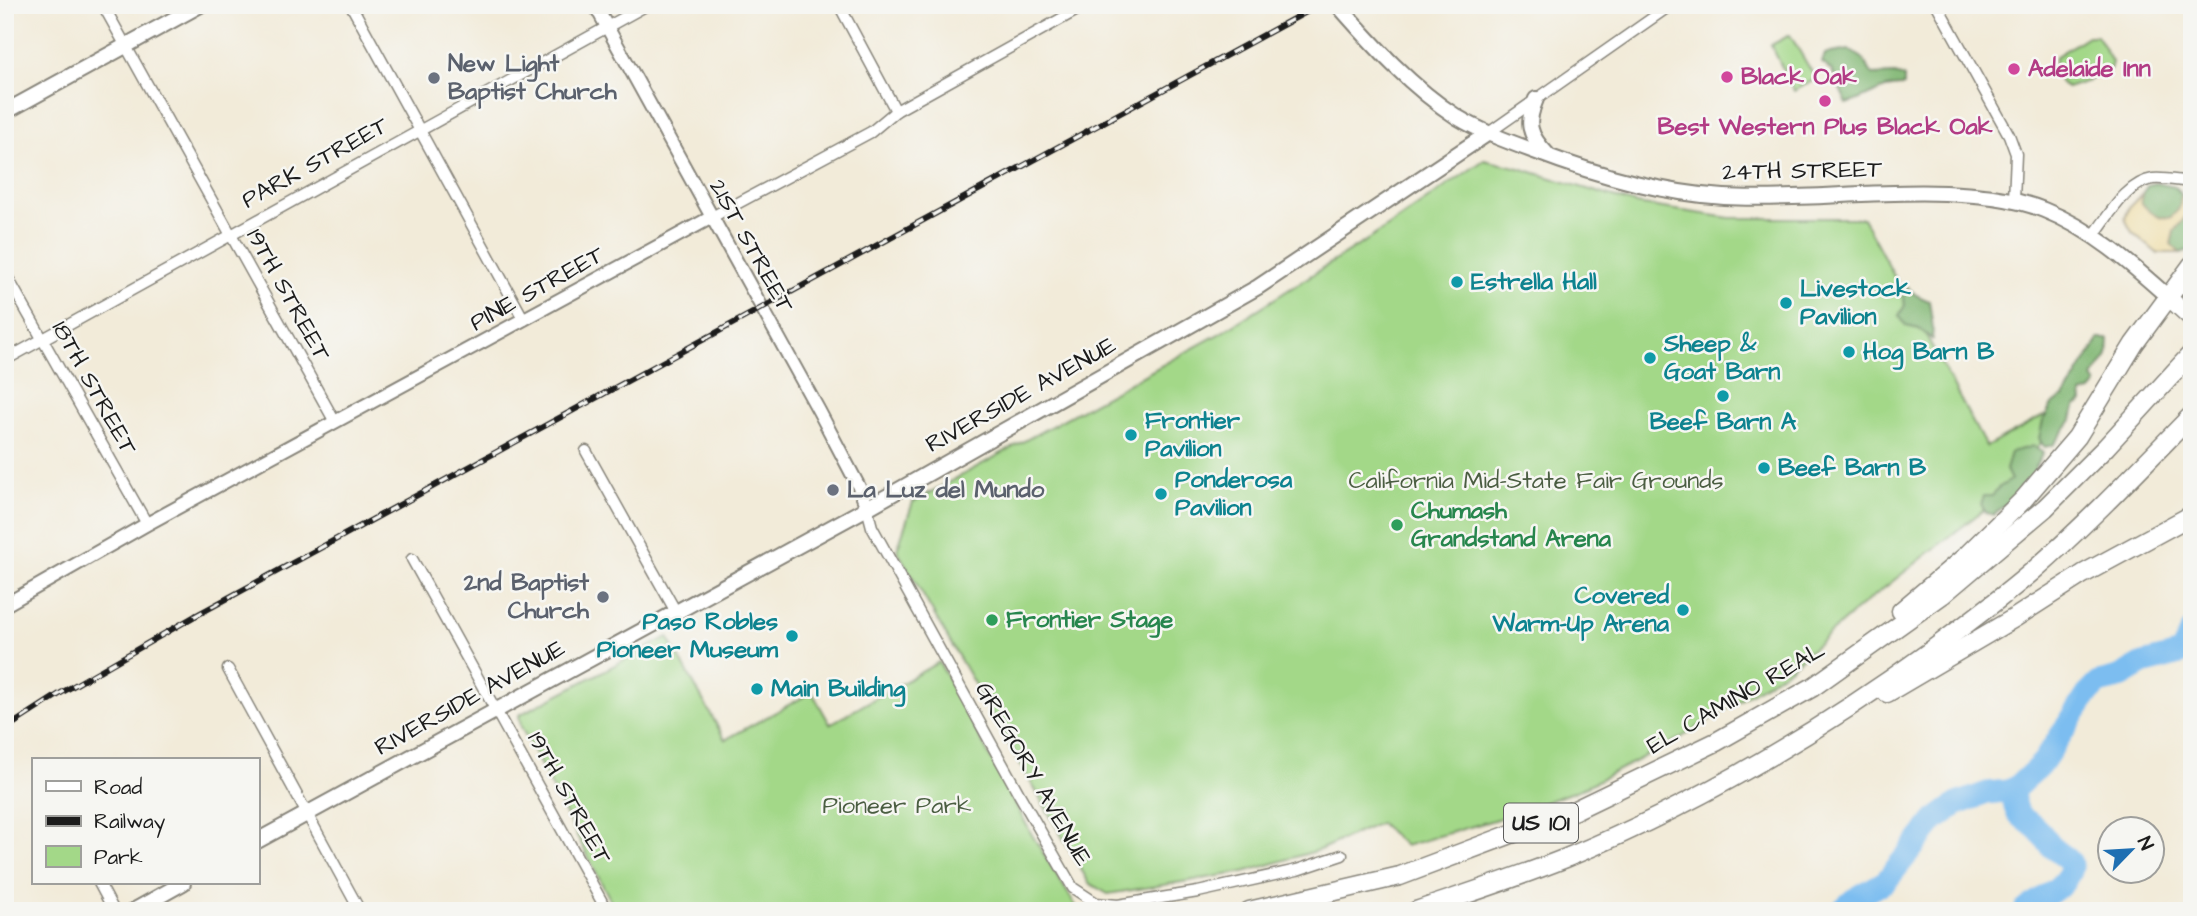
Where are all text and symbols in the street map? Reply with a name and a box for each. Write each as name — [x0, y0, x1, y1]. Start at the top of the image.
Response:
place label: New Light Baptist Church — [448, 47, 618, 109]
place label: Adelaide Inn — [2028, 52, 2151, 86]
place label: Black Oak — [1741, 60, 1857, 94]
marker: Adelaide Inn — [2006, 61, 2022, 77]
marker: Black Oak — [1719, 69, 1735, 85]
marker: New Light Baptist Church — [426, 70, 442, 86]
marker: Best Western Plus Black Oak — [1817, 93, 1833, 109]
street label: PARK STREET — [236, 109, 394, 217]
place label: Best Western Plus Black Oak — [1657, 110, 1993, 144]
street label: 24TH STREET — [1722, 153, 1882, 189]
street label: 21ST STREET — [700, 173, 802, 319]
street label: 19TH STREET — [238, 223, 338, 367]
street label: PINE STREET — [464, 238, 610, 340]
place label: Estrella Hall — [1471, 265, 1597, 299]
place label: Livestock Pavilion — [1800, 272, 1911, 334]
marker: Estrella Hall — [1449, 274, 1465, 290]
marker: Livestock Pavilion — [1778, 295, 1794, 311]
street label: 18TH STREET — [43, 315, 145, 461]
place label: Sheep & Goat Barn — [1663, 327, 1780, 389]
street label: RIVERSIDE AVENUE — [920, 329, 1122, 461]
place label: Hog Barn B — [1863, 335, 1995, 370]
marker: Hog Barn B — [1841, 344, 1857, 360]
marker: Sheep & Goat Barn — [1642, 350, 1658, 366]
marker: Beef Barn A — [1715, 388, 1731, 404]
place label: Frontier Pavilion — [1145, 404, 1241, 466]
place label: Beef Barn A — [1650, 405, 1797, 439]
marker: Frontier Pavilion — [1123, 427, 1139, 443]
place label: Beef Barn B — [1778, 451, 1927, 485]
marker: Beef Barn B — [1756, 460, 1772, 476]
place label: Ponderosa Pavilion — [1175, 463, 1293, 525]
park label: California Mid-State Fair Grounds — [1348, 464, 1724, 498]
place label: La Luz del Mundo — [847, 473, 1045, 507]
marker: La Luz del Mundo — [825, 482, 841, 498]
marker: Ponderosa Pavilion — [1153, 486, 1169, 502]
place label: Chumash Grandstand Arena — [1411, 494, 1612, 556]
marker: Chumash Grandstand Arena — [1389, 517, 1405, 533]
place label: 2nd Baptist Church — [463, 566, 590, 628]
place label: Covered Warm-Up Arena — [1492, 579, 1670, 641]
marker: 2nd Baptist Church — [595, 589, 611, 605]
marker: Covered Warm-Up Arena — [1675, 602, 1691, 618]
place label: Frontier Stage — [1006, 603, 1173, 638]
place label: Paso Robles Pioneer Museum — [597, 605, 778, 667]
marker: Frontier Stage — [984, 612, 1000, 628]
marker: Paso Robles Pioneer Museum — [784, 628, 800, 644]
street label: RIVERSIDE AVENUE — [369, 632, 571, 764]
street label: EL CAMINO REAL — [1641, 633, 1832, 763]
place label: Main Building — [771, 672, 906, 707]
street label: GREGORY AVENUE — [966, 676, 1100, 872]
marker: Main Building — [749, 681, 765, 697]
street label: 19TH STREET — [519, 726, 619, 870]
legend — [32, 758, 259, 884]
text: Road — [94, 773, 142, 802]
park label: Pioneer Park — [823, 789, 972, 823]
road number: US 101 — [1504, 804, 1578, 842]
text: Railway — [94, 807, 166, 838]
north arrow — [2096, 814, 2166, 884]
text: N — [2130, 832, 2160, 855]
text: Park — [94, 843, 143, 872]

